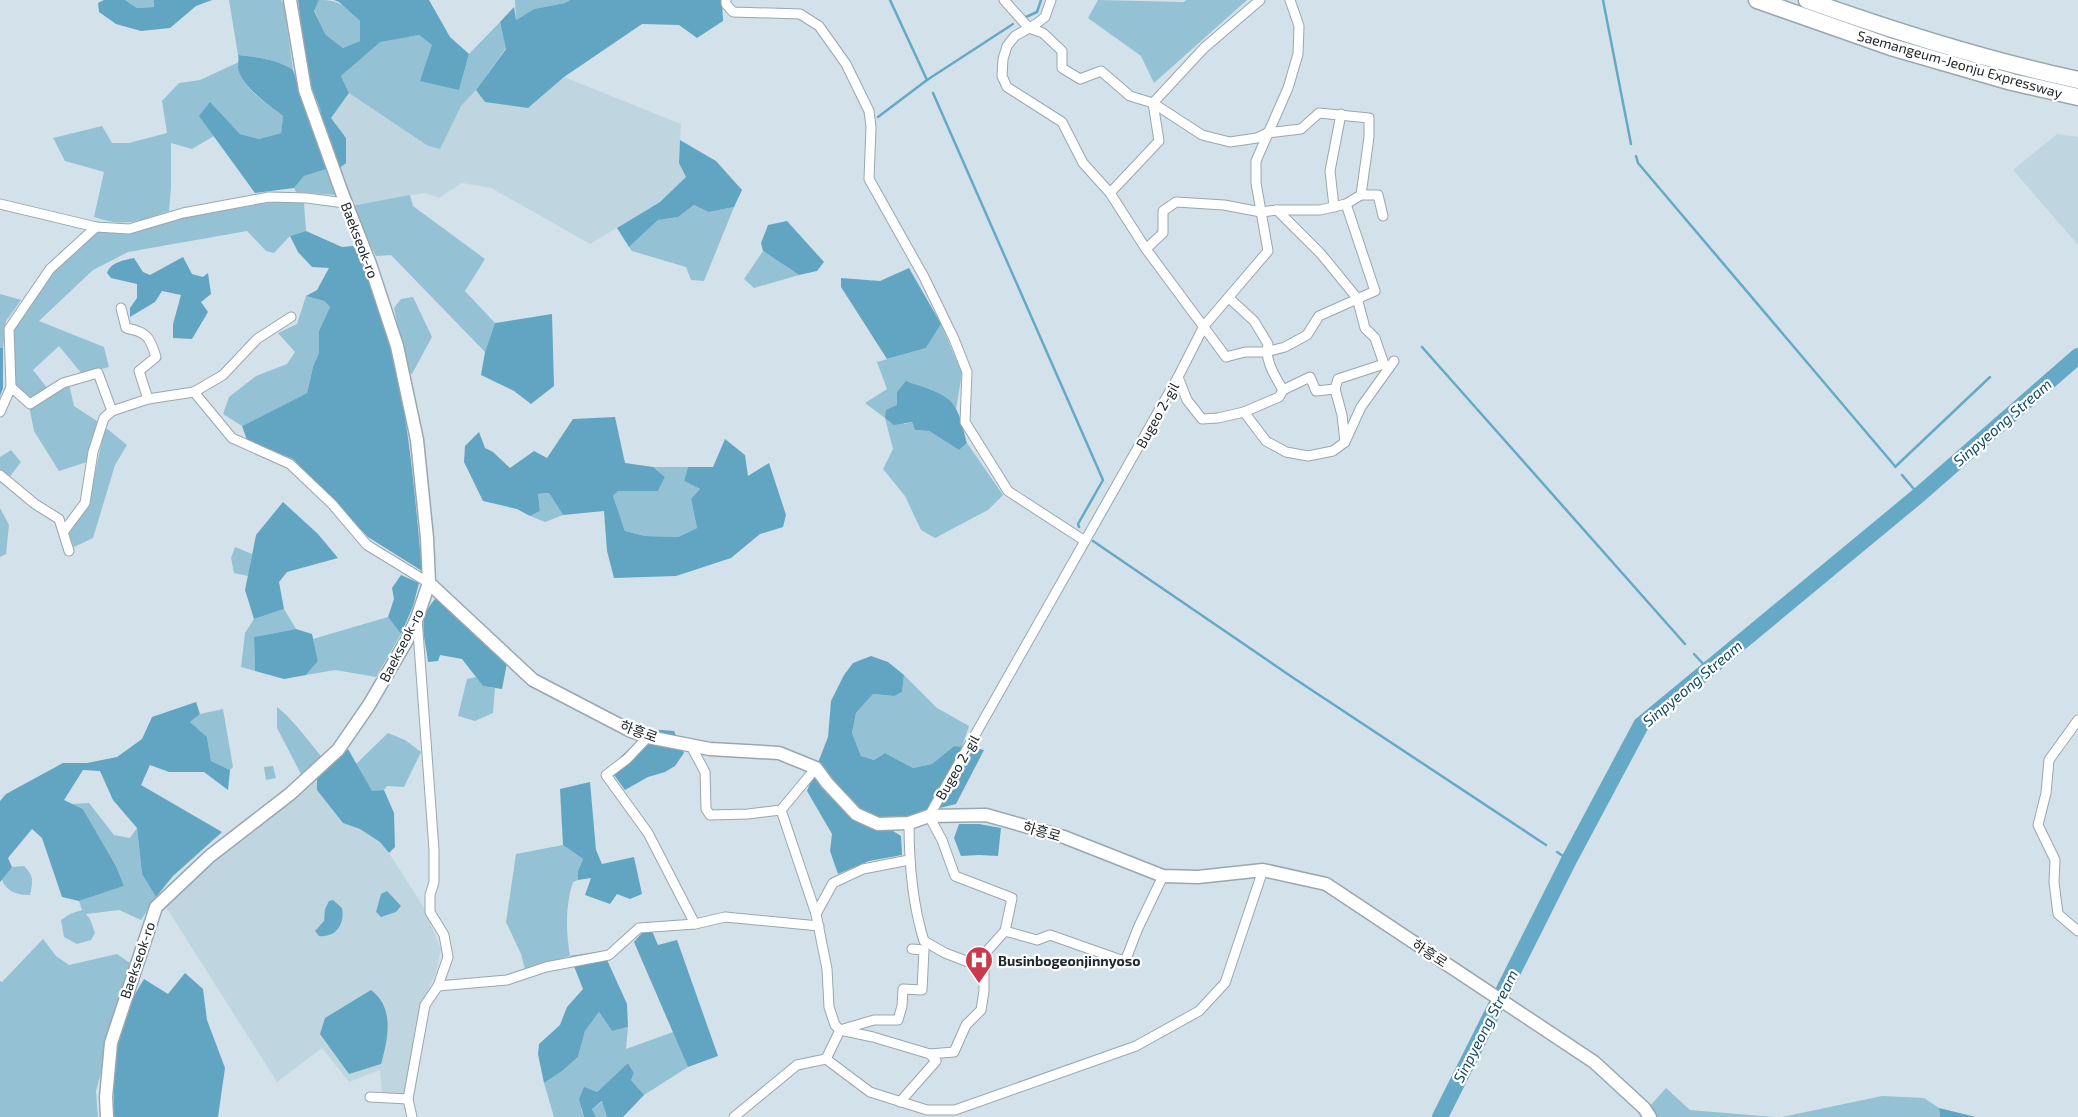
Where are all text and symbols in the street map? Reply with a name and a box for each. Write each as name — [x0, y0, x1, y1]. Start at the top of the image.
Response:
street label: Saemangeum-Jeonju Expressway — [1856, 27, 2065, 102]
street label: Baekseok-ro — [338, 200, 382, 280]
water label: Sinpyeong Stream — [1949, 374, 2055, 470]
street label: Bugeo 2-gil — [1132, 378, 1182, 451]
street label: Baekseok-ro — [375, 605, 427, 685]
water label: Sinpyeong Stream — [1639, 636, 1746, 731]
street label: 하흥로 — [618, 716, 660, 746]
street label: Bugeo 2-gil — [931, 731, 983, 803]
street label: 하흥로 — [1021, 818, 1063, 845]
street label: Baekseok-ro — [116, 919, 158, 1001]
street label: 하흥로 — [1409, 935, 1451, 971]
hospital icon: Businbogeonjinnyoso — [964, 945, 994, 984]
place label: Businbogeonjinnyoso — [998, 952, 1141, 969]
water label: Sinpyeong Stream — [1449, 967, 1522, 1086]

